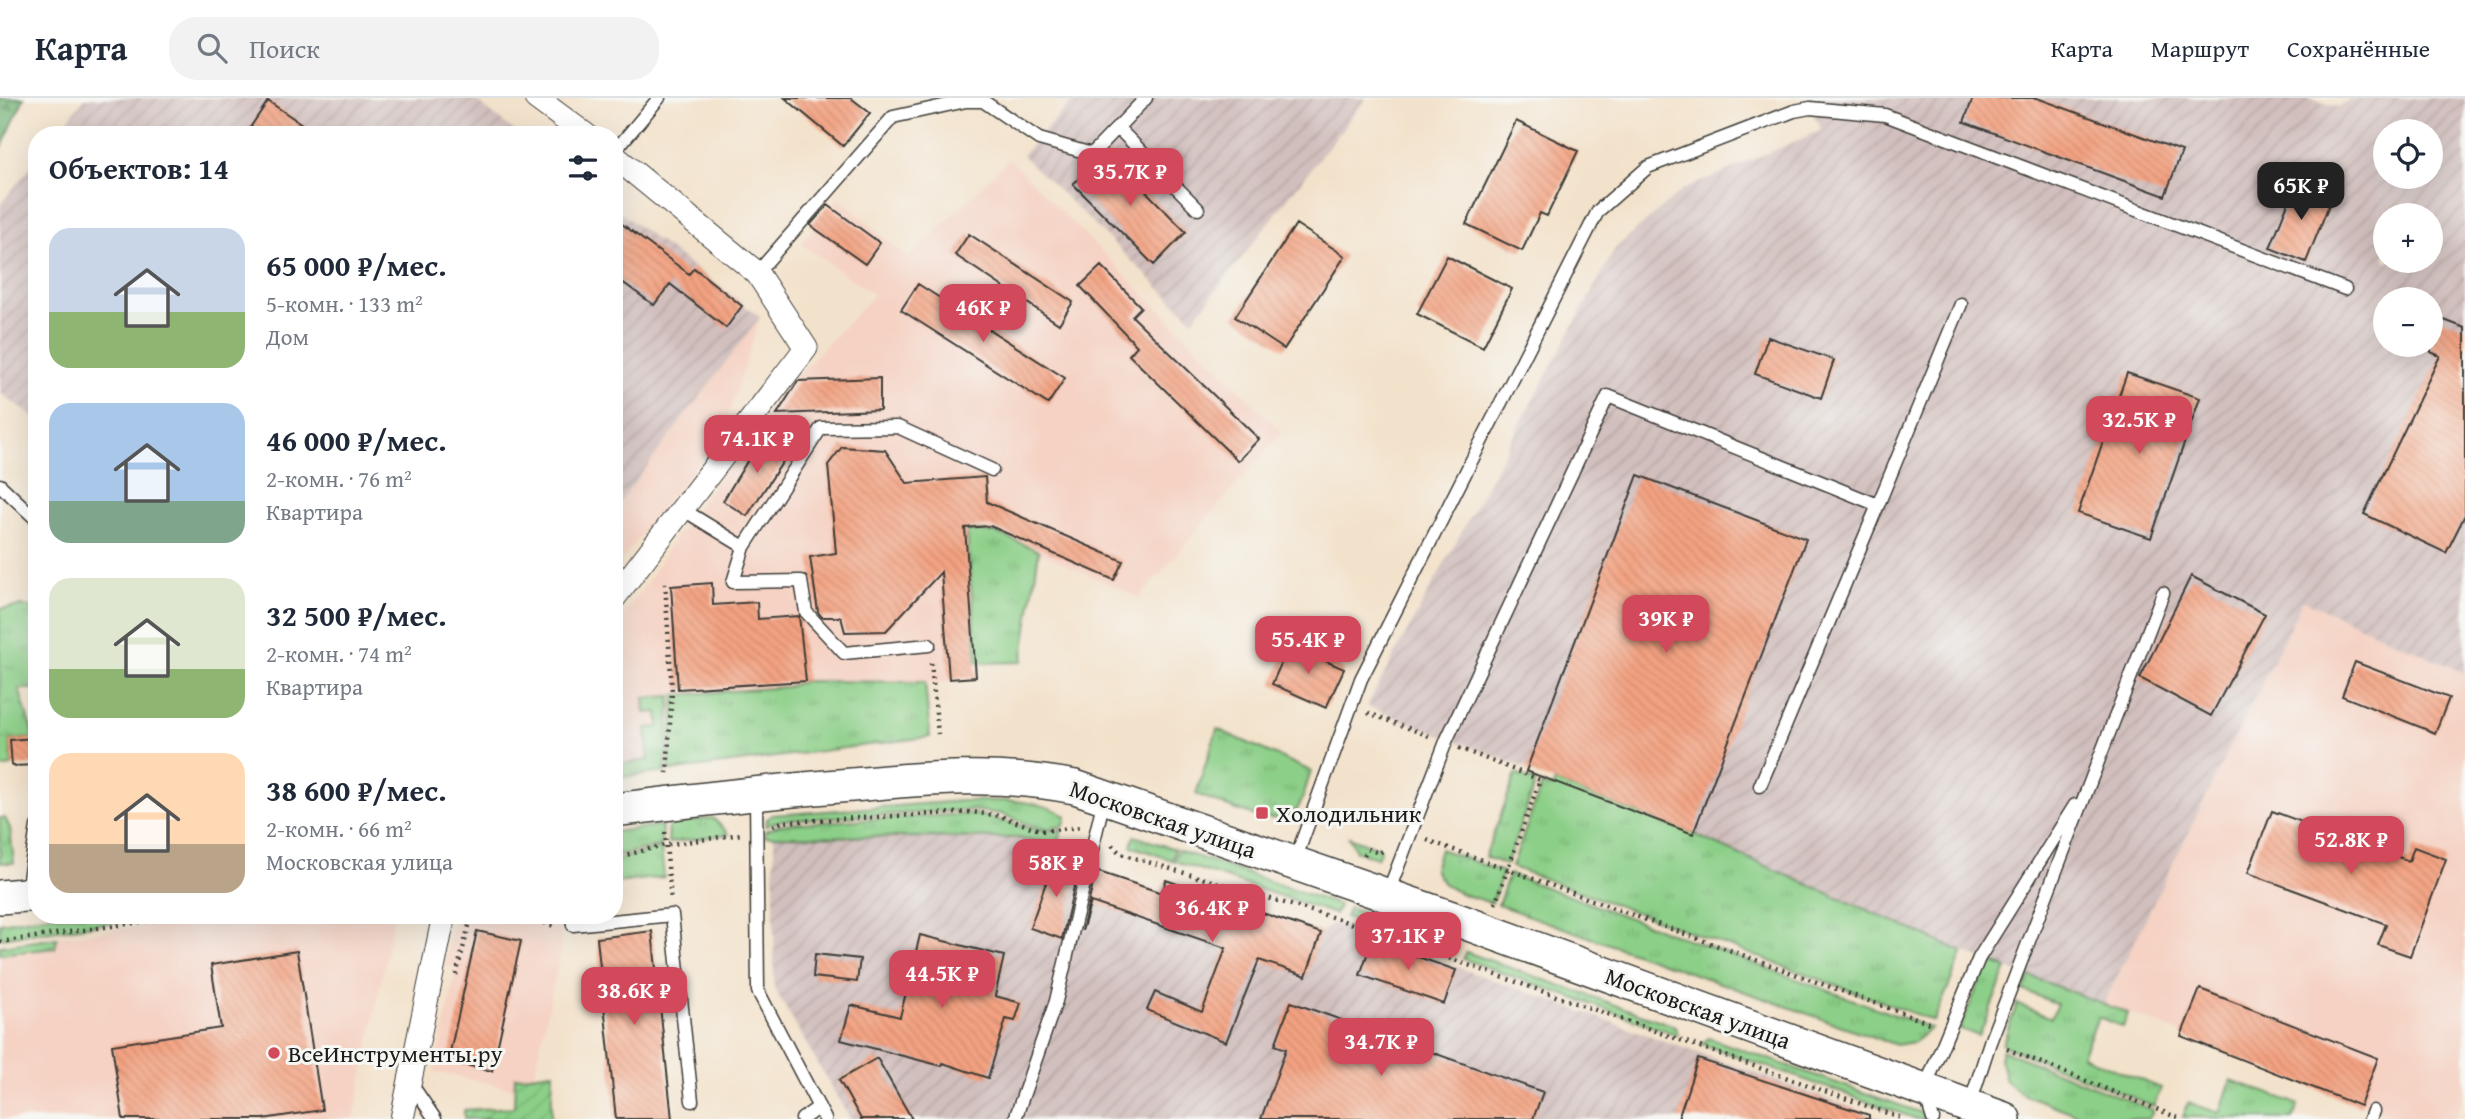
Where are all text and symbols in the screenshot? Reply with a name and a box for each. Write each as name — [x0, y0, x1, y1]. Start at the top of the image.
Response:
search box — [169, 17, 659, 80]
text: Карта — [35, 24, 127, 72]
icon: search — [193, 29, 231, 67]
text: Поиск — [249, 29, 320, 68]
text: Карта — [2051, 31, 2113, 66]
text: Маршрут — [2151, 31, 2249, 66]
text: Сохранённые — [2287, 31, 2430, 66]
map controls — [2373, 119, 2443, 357]
button: locate — [2373, 119, 2443, 189]
text: Объектов: 14 — [49, 146, 229, 190]
pin: 35.7K ₽ — [1065, 148, 1195, 208]
icon: filters — [564, 149, 602, 187]
text: 35.7K ₽ — [1093, 154, 1167, 187]
pin: 65K ₽ — [2252, 162, 2350, 222]
text: 65K ₽ — [2273, 168, 2329, 201]
button: + — [2373, 203, 2443, 273]
text: 65 000 ₽/мес. — [266, 243, 447, 287]
icon: home — [105, 256, 189, 340]
pin: 46K ₽ — [934, 285, 1032, 344]
text: 5-комн. · 133 m² — [266, 287, 423, 320]
button: − — [2373, 287, 2443, 357]
text: 46K ₽ — [955, 290, 1011, 323]
text: Дом — [266, 320, 309, 353]
pin: 32.5K ₽ — [2074, 396, 2204, 456]
text: 32.5K ₽ — [2102, 402, 2176, 435]
pin: 74.1K ₽ — [692, 416, 822, 475]
text: 46 000 ₽/мес. — [266, 418, 447, 462]
text: 74.1K ₽ — [720, 421, 794, 454]
icon: home — [105, 431, 189, 515]
text: 2-комн. · 76 m² — [266, 462, 412, 495]
text: Квартира — [266, 495, 363, 528]
text: 32 500 ₽/мес. — [266, 593, 447, 637]
pin: 39K ₽ — [1617, 596, 1715, 655]
text: 39K ₽ — [1638, 601, 1694, 634]
icon: home — [105, 606, 189, 690]
pin: 55.4K ₽ — [1243, 616, 1373, 676]
text: 55.4K ₽ — [1271, 622, 1345, 655]
text: 2-комн. · 74 m² — [266, 637, 412, 670]
text: Квартира — [266, 670, 363, 703]
text: 38 600 ₽/мес. — [266, 768, 447, 812]
street label: Московская улица — [1065, 771, 1261, 867]
icon: home — [105, 781, 189, 865]
place label: Холодильник — [1276, 796, 1422, 831]
marker: Холодильник — [1254, 805, 1270, 821]
text: 2-комн. · 66 m² — [266, 812, 412, 845]
pin: 52.8K ₽ — [2286, 816, 2416, 876]
text: 52.8K ₽ — [2314, 822, 2388, 855]
pin: 58K ₽ — [1007, 840, 1105, 899]
text: Московская улица — [266, 845, 453, 878]
text: 58K ₽ — [1028, 845, 1084, 878]
pin: 36.4K ₽ — [1147, 884, 1277, 944]
text: 36.4K ₽ — [1175, 890, 1249, 923]
pin: 37.1K ₽ — [1343, 912, 1473, 972]
text: 37.1K ₽ — [1371, 918, 1445, 951]
pin: 44.5K ₽ — [877, 950, 1007, 1010]
text: 44.5K ₽ — [905, 956, 979, 989]
street label: Московская улица — [1600, 958, 1796, 1058]
pin: 38.6K ₽ — [569, 968, 699, 1027]
text: 38.6K ₽ — [597, 973, 671, 1006]
pin: 34.7K ₽ — [1316, 1018, 1446, 1078]
text: 34.7K ₽ — [1344, 1024, 1418, 1057]
place label: ВсеИнструменты.ру — [288, 1036, 503, 1071]
marker: ВсеИнструменты.ру — [266, 1045, 282, 1061]

